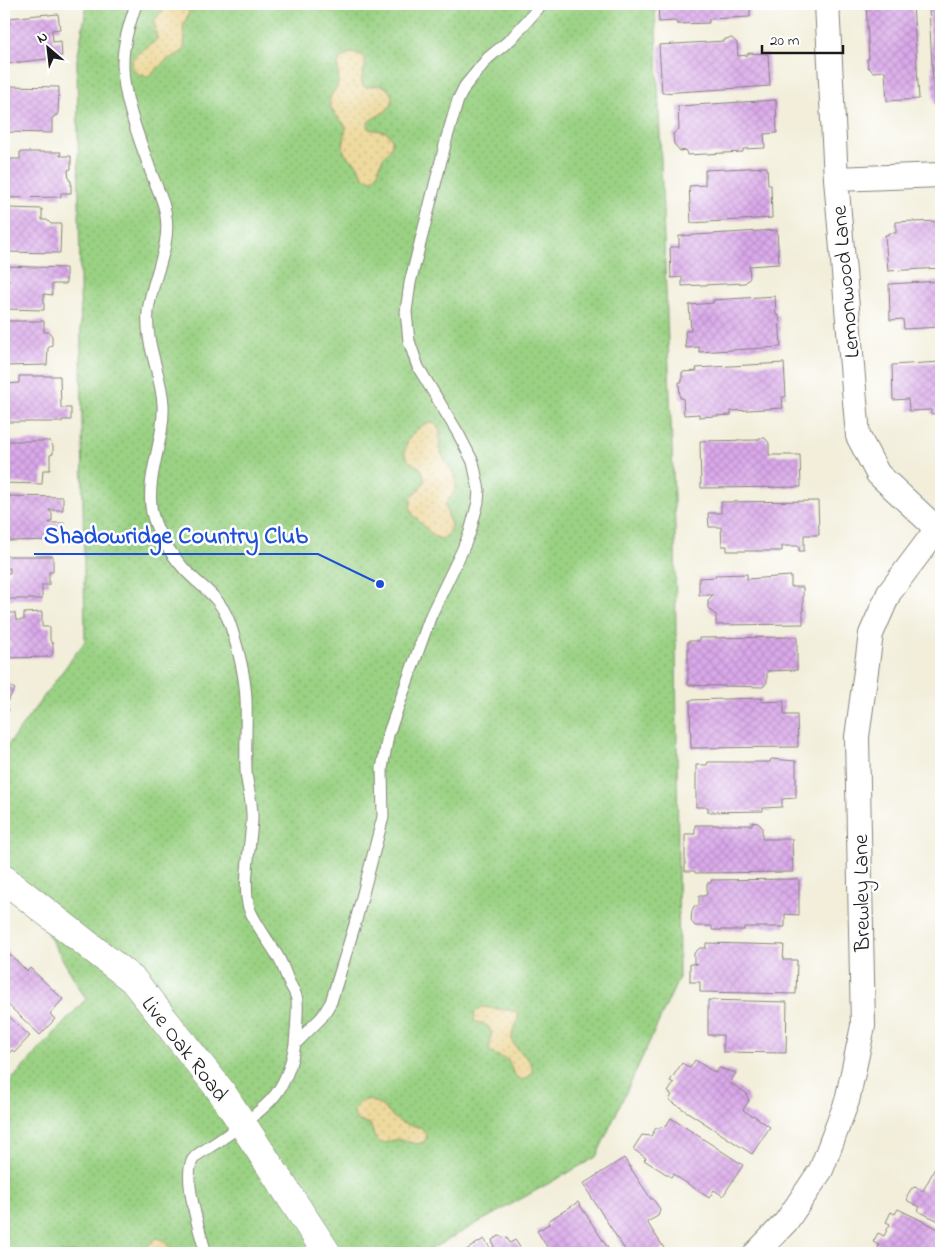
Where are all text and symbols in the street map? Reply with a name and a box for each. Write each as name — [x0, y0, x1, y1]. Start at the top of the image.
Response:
north arrow — [22, 22, 72, 72]
scale bar — [762, 22, 844, 54]
text: N — [33, 26, 52, 49]
text: 20 m — [770, 30, 800, 52]
street label: Lemonwood Lane — [824, 204, 870, 359]
callout: Shadowridge Country Club — [34, 515, 318, 554]
text: Shadowridge Country Club — [44, 520, 308, 556]
street label: Brewley Lane — [846, 834, 881, 953]
street label: Live Oak Road — [132, 990, 235, 1109]

